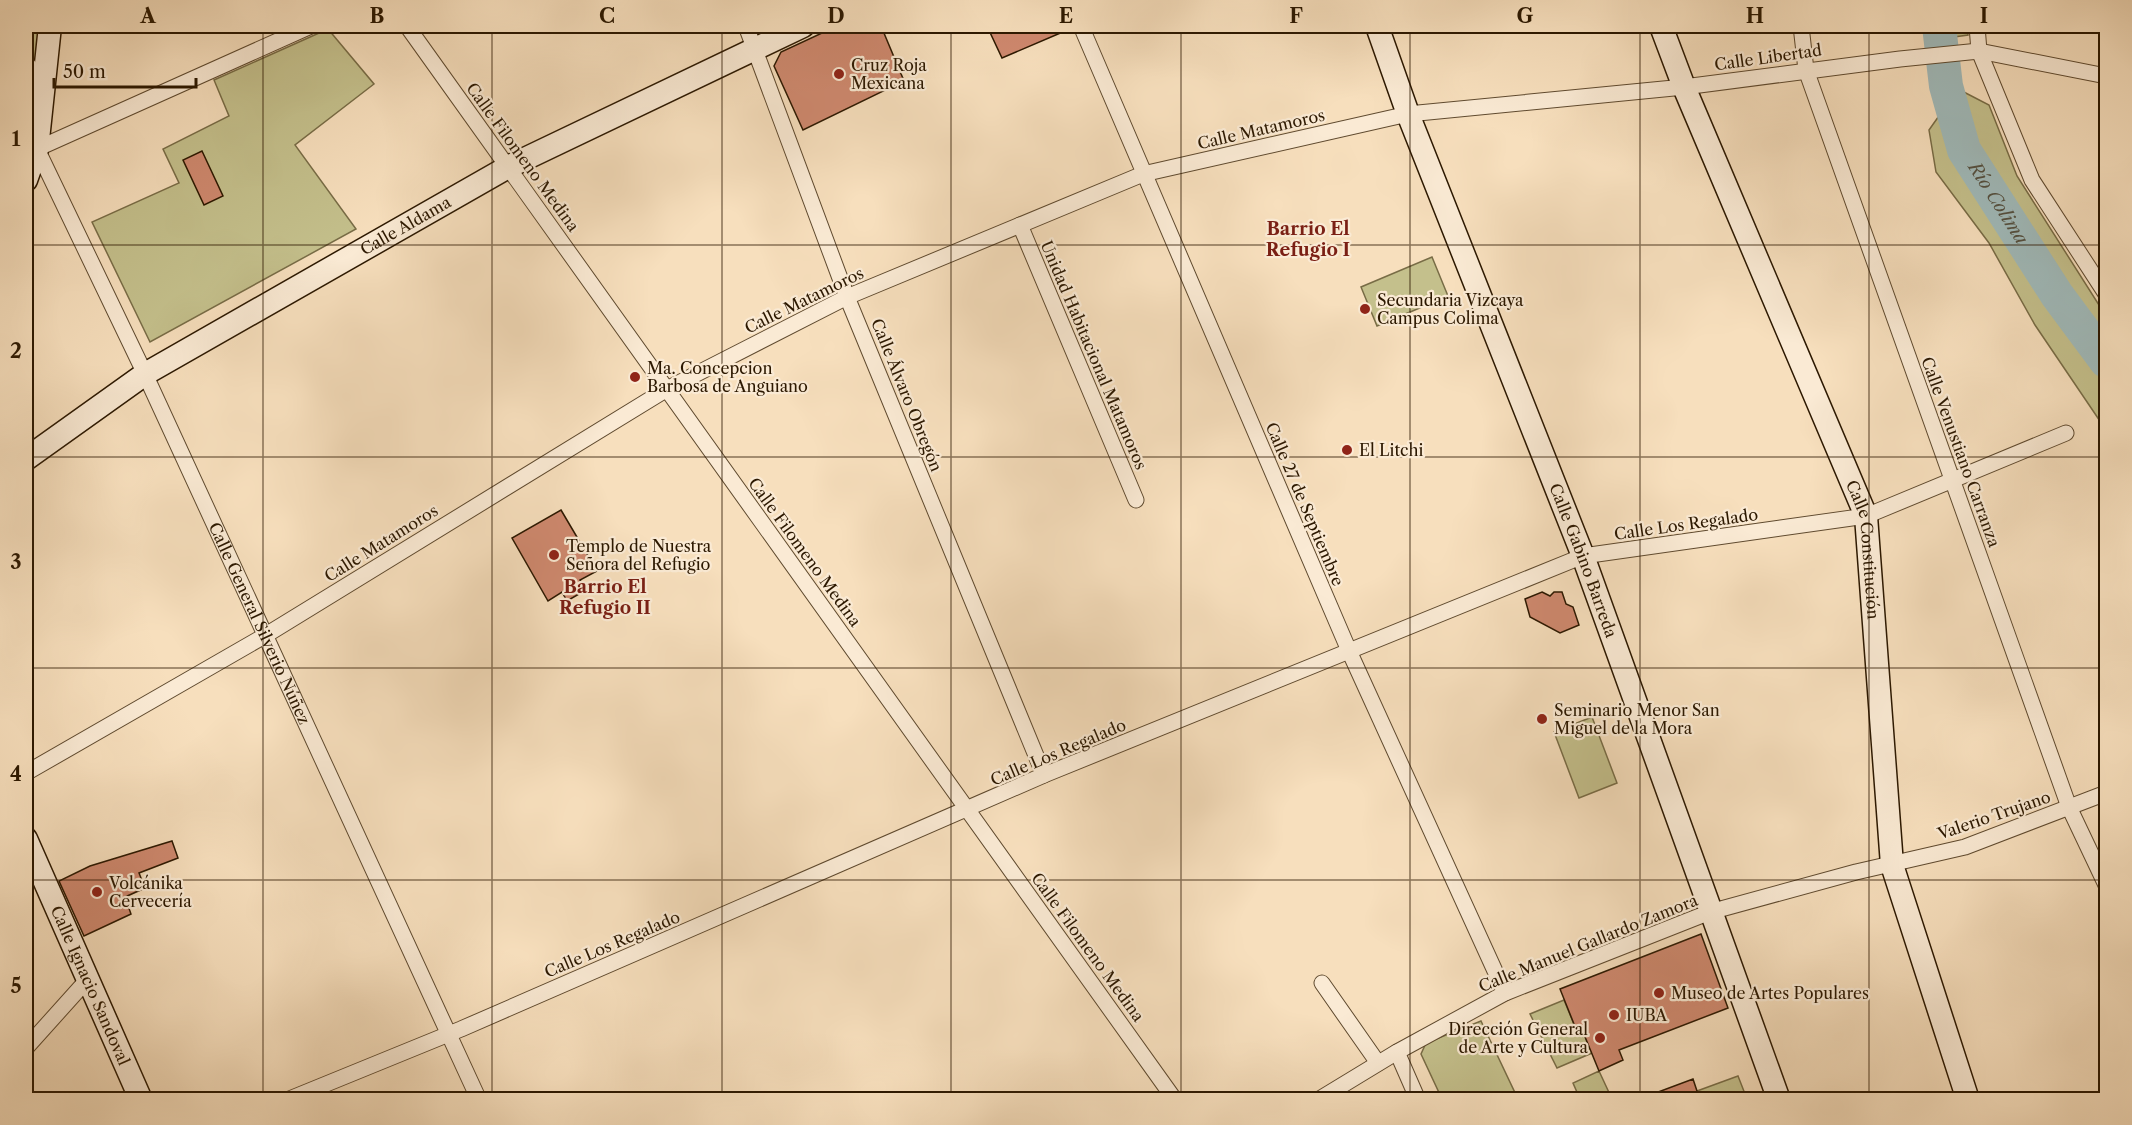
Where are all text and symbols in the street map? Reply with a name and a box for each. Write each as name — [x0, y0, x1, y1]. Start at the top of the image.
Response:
text: A — [139, 4, 156, 28]
text: B — [370, 4, 385, 28]
text: C — [599, 4, 615, 28]
text: D — [827, 4, 845, 28]
text: E — [1059, 4, 1073, 28]
text: F — [1289, 4, 1303, 28]
text: G — [1517, 4, 1534, 28]
text: H — [1746, 4, 1764, 28]
text: I — [1980, 4, 1988, 28]
street label: Calle Libertad — [1713, 40, 1823, 74]
scale bar — [54, 51, 196, 89]
place label: Cruz Roja Mexicana — [851, 55, 927, 93]
text: 50 m — [63, 61, 106, 83]
marker: Cruz Roja Mexicana — [832, 67, 846, 81]
street label: Calle Filomeno Medina — [462, 79, 584, 236]
street label: Calle Matamoros — [1195, 105, 1327, 153]
text: 1 — [12, 127, 21, 151]
water label: Río Colima — [1962, 156, 2033, 249]
street label: Calle Aldama — [357, 192, 455, 259]
district label: Barrio El Refugio I — [1266, 218, 1350, 261]
street label: Unidad Habitacional Matamoros — [1037, 238, 1151, 473]
street label: Calle Matamoros — [741, 262, 867, 338]
place label: Secundaria Vizcaya Campus Colima — [1377, 290, 1524, 328]
marker: Secundaria Vizcaya Campus Colima — [1358, 302, 1372, 316]
street label: Calle Álvaro Obregón — [867, 316, 947, 474]
text: 2 — [10, 339, 22, 363]
street label: Calle Venustiano Carranza — [1917, 354, 2005, 550]
place label: Ma. Concepcion Barbosa de Anguiano — [647, 358, 808, 396]
marker: Ma. Concepcion Barbosa de Anguiano — [628, 370, 642, 384]
street label: Calle 27 de Septiembre — [1261, 419, 1349, 589]
place label: El Litchi — [1359, 440, 1423, 460]
marker: El Litchi — [1340, 443, 1354, 457]
street label: Calle Filomeno Medina — [744, 474, 866, 631]
street label: Calle Constitución — [1842, 477, 1884, 620]
street label: Calle Gabino Barreda — [1545, 480, 1622, 641]
street label: Calle Matamoros — [321, 500, 441, 586]
street label: Calle Los Regalado — [1613, 504, 1759, 544]
street label: Calle General Silverio Núñez — [205, 519, 315, 727]
place label: Templo de Nuestra Señora del Refugio — [566, 536, 712, 574]
marker: Templo de Nuestra Señora del Refugio — [547, 548, 561, 562]
text: 3 — [10, 550, 22, 574]
district label: Barrio El Refugio II — [559, 576, 651, 619]
place label: Seminario Menor San Miguel de la Mora — [1554, 700, 1720, 738]
marker: Seminario Menor San Miguel de la Mora — [1535, 712, 1549, 726]
street label: Calle Los Regalado — [987, 714, 1129, 790]
text: 4 — [10, 762, 22, 786]
street label: Valerio Trujano — [1934, 786, 2053, 844]
street label: Calle Filomeno Medina — [1027, 869, 1149, 1026]
place label: Volcánika Cervecería — [108, 873, 192, 911]
marker: Volcánika Cervecería — [90, 885, 104, 899]
street label: Calle Manuel Gallardo Zamora — [1476, 890, 1701, 996]
street label: Calle Ignacio Sandoval — [47, 903, 134, 1068]
street label: Calle Los Regalado — [541, 906, 683, 982]
text: 5 — [10, 974, 22, 998]
place label: Museo de Artes Populares — [1671, 983, 1869, 1003]
marker: Museo de Artes Populares — [1652, 986, 1666, 1000]
place label: IUBA — [1626, 1005, 1668, 1025]
marker: IUBA — [1607, 1008, 1621, 1022]
place label: Dirección General de Arte y Cultura — [1448, 1019, 1589, 1057]
marker: Dirección General de Arte y Cultura — [1593, 1031, 1607, 1045]

